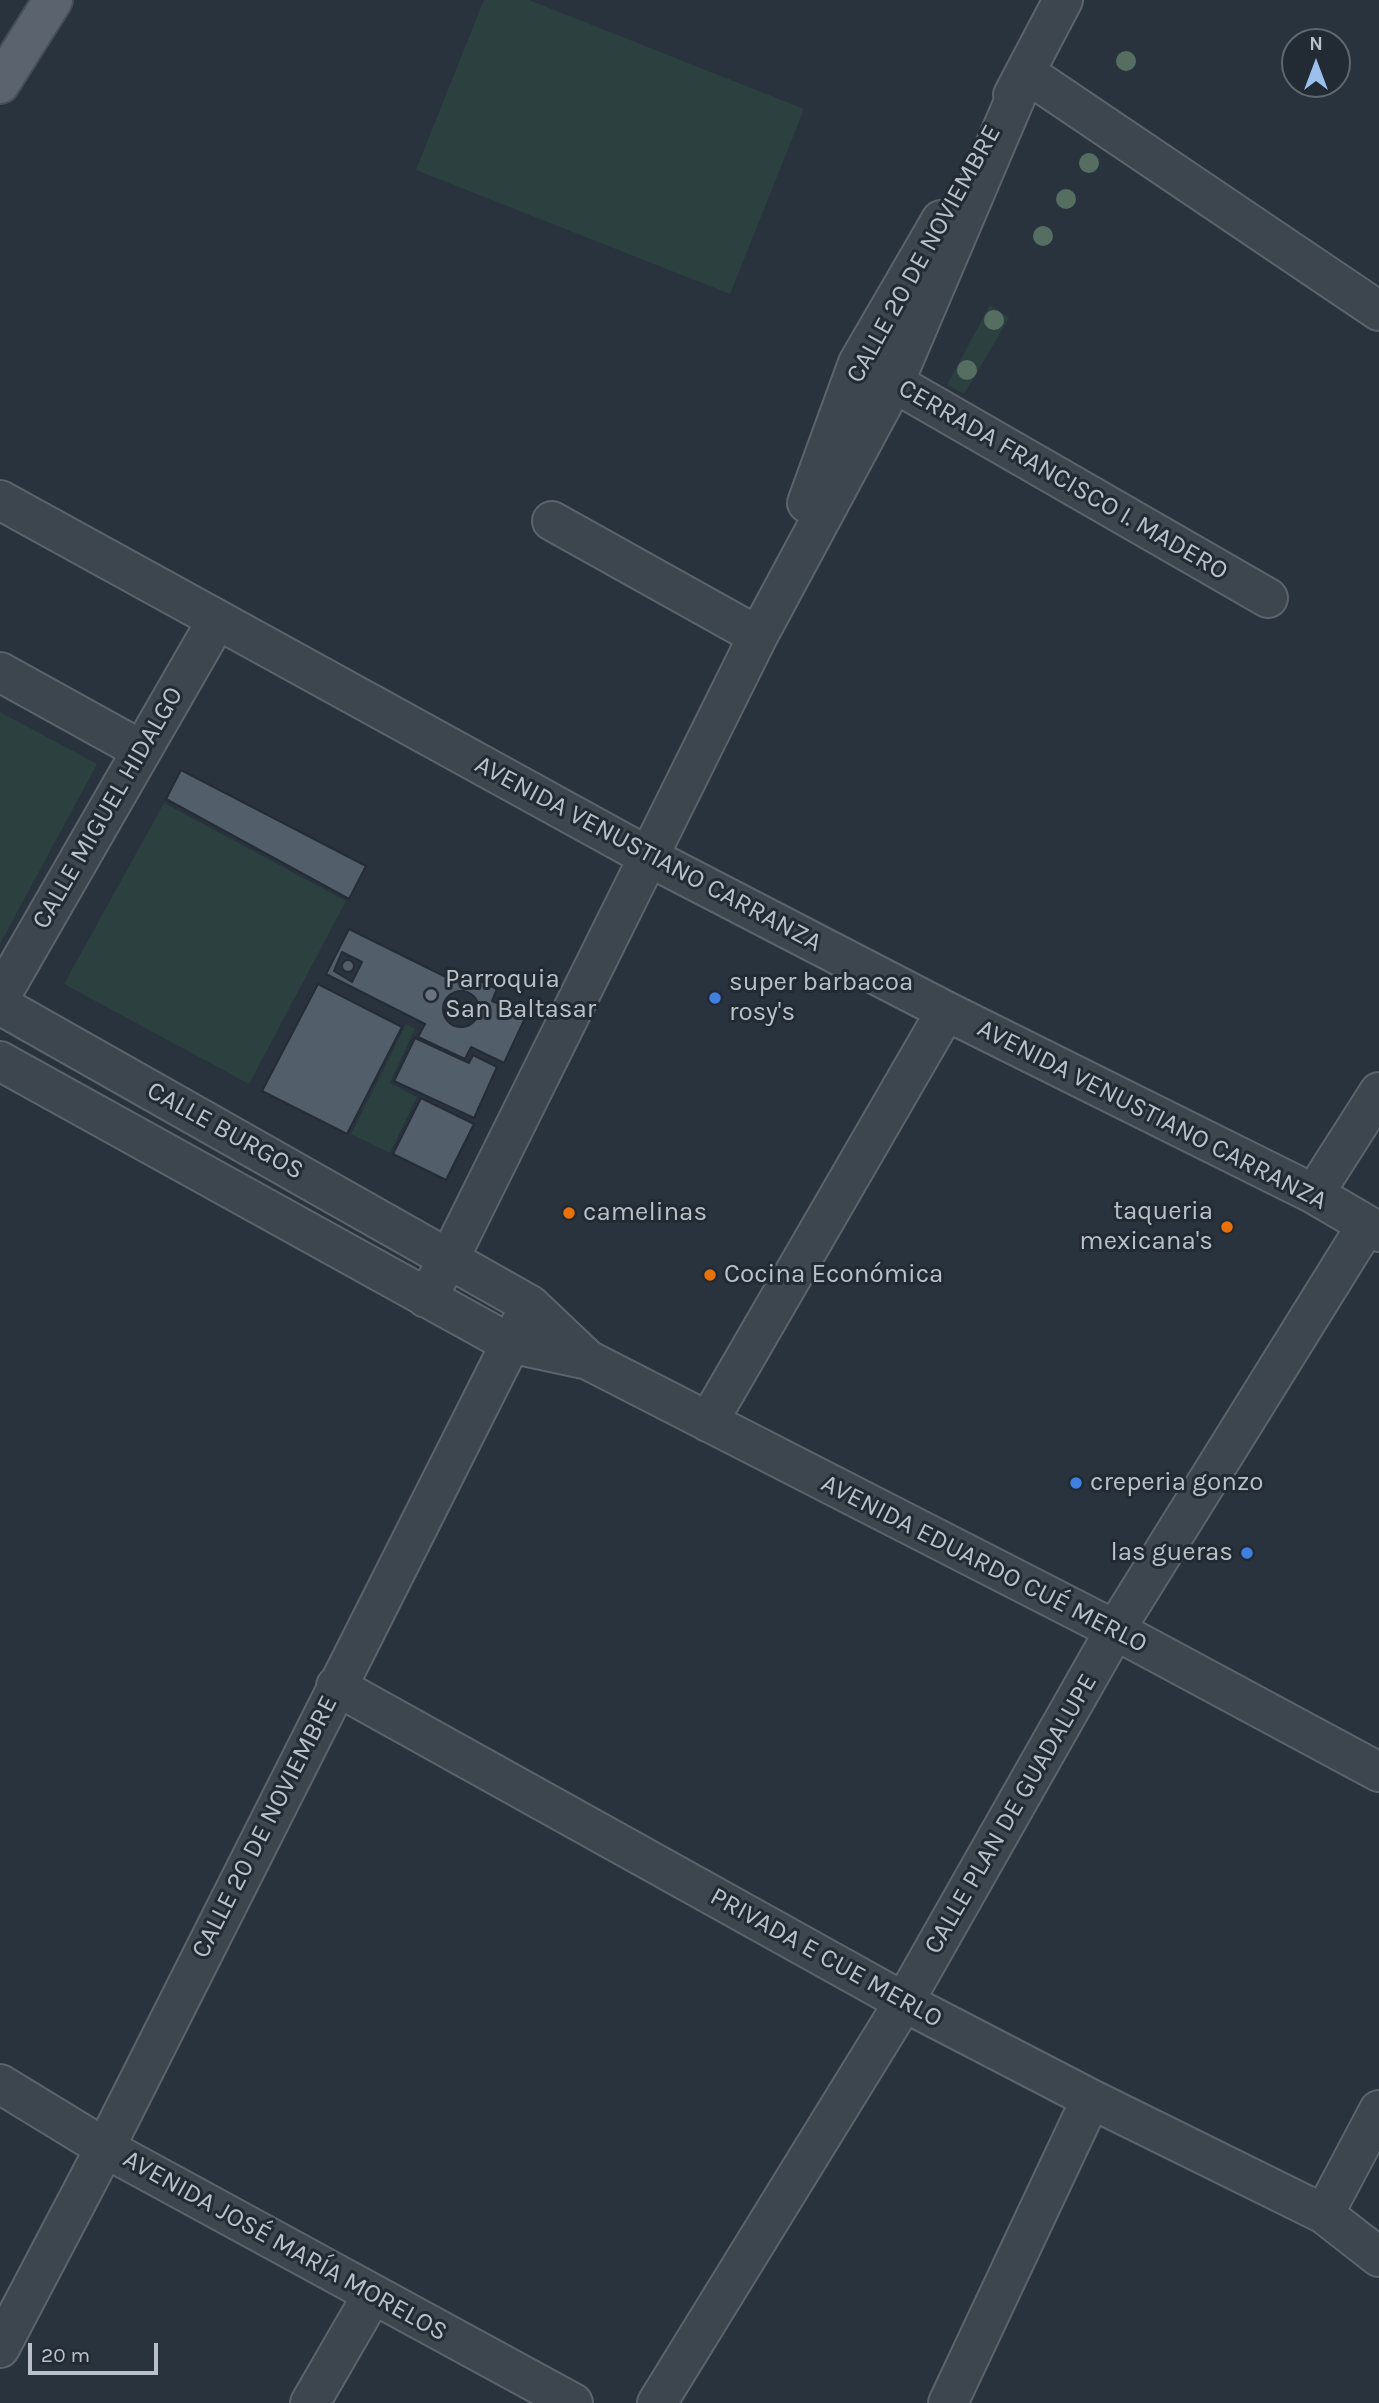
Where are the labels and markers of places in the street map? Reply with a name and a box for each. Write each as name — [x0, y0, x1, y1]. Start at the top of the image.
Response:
place label: Parroquia San Baltasar — [445, 964, 596, 1026]
place label: super barbacoa rosy's — [729, 967, 913, 1028]
marker: Parroquia San Baltasar — [423, 987, 439, 1003]
marker: super barbacoa rosy's — [707, 990, 723, 1006]
place label: taqueria mexicana's — [1079, 1196, 1213, 1258]
place label: camelinas — [583, 1197, 707, 1229]
marker: camelinas — [561, 1205, 577, 1221]
marker: taqueria mexicana's — [1219, 1219, 1235, 1235]
place label: Cocina Económica — [724, 1259, 943, 1291]
marker: Cocina Económica — [702, 1267, 718, 1283]
place label: creperia gonzo — [1090, 1467, 1263, 1499]
marker: creperia gonzo — [1068, 1475, 1084, 1491]
place label: las gueras — [1110, 1537, 1233, 1569]
marker: las gueras — [1239, 1545, 1255, 1561]

